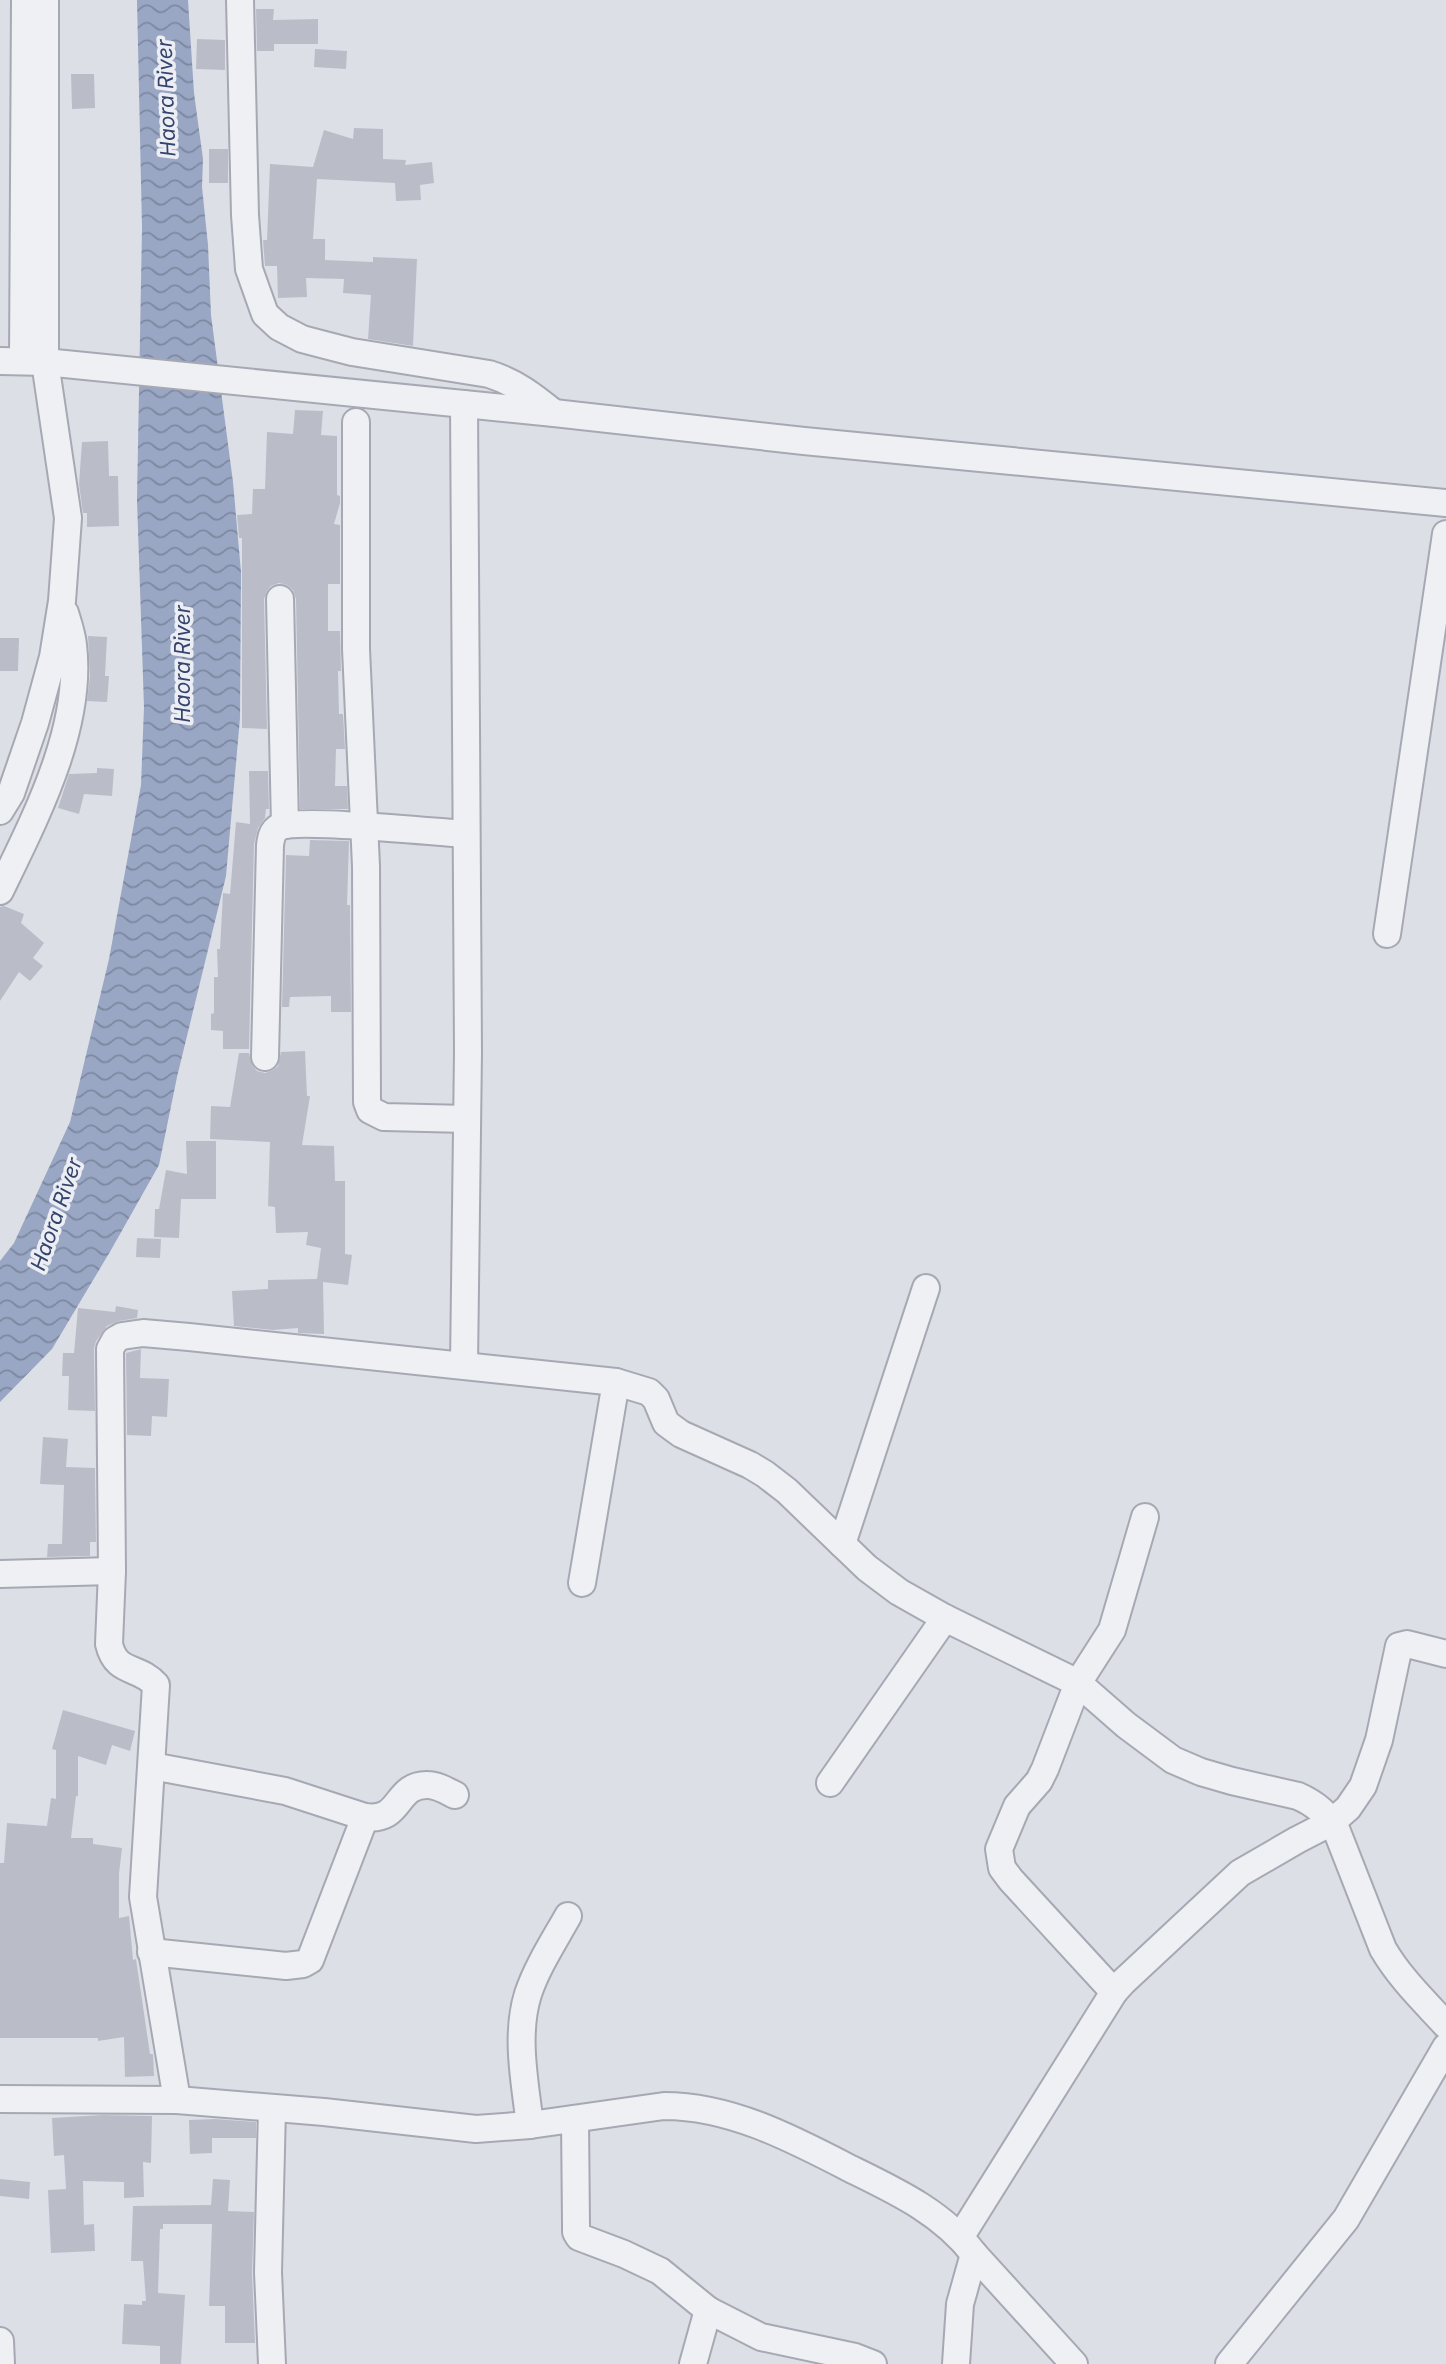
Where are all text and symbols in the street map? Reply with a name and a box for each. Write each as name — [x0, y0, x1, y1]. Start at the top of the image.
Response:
water label: Haora River — [151, 38, 181, 157]
water label: Haora River — [170, 604, 195, 723]
water label: Haora River — [25, 1153, 87, 1274]

